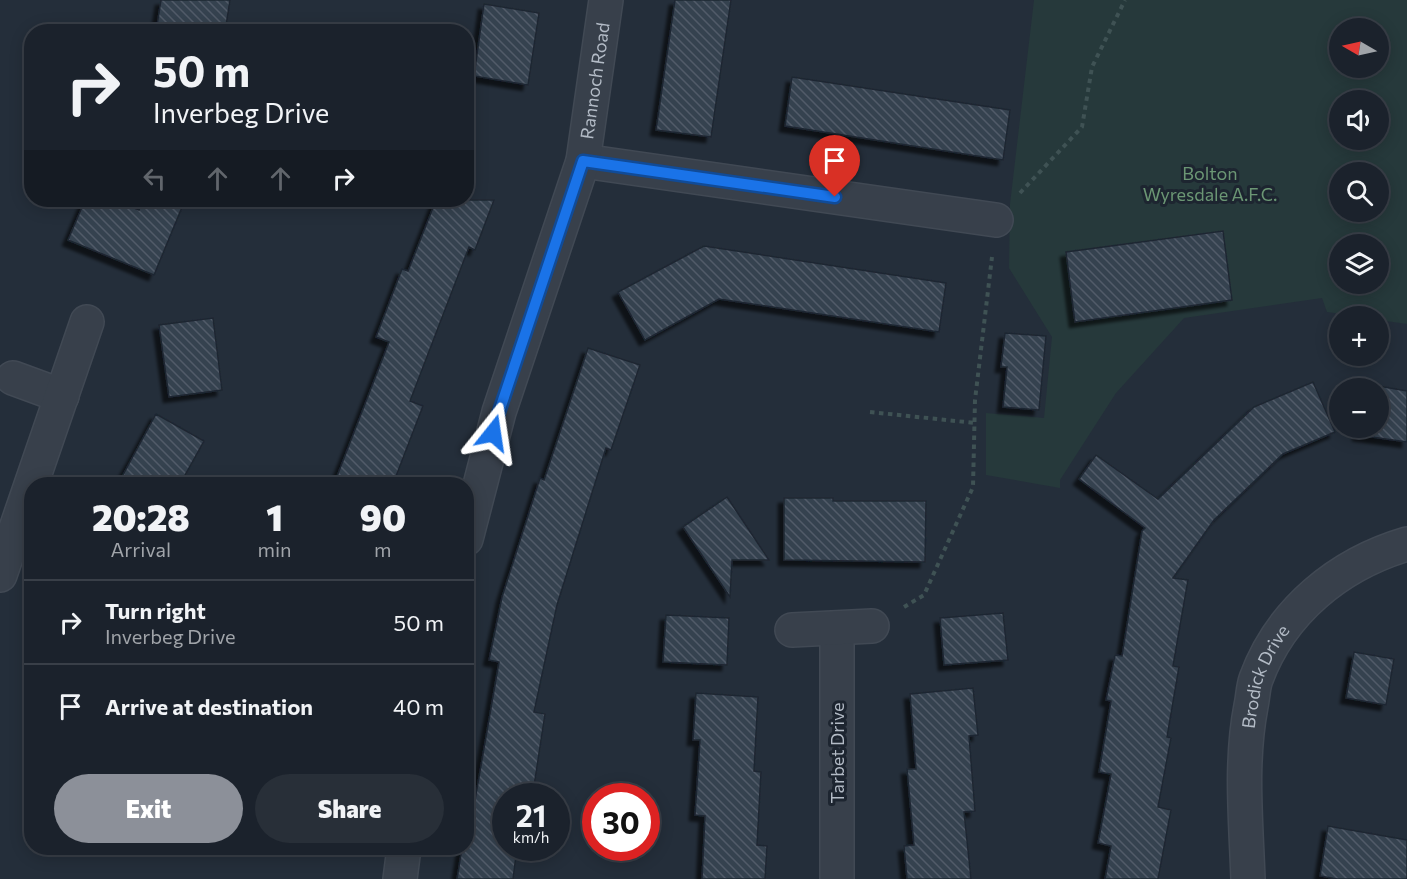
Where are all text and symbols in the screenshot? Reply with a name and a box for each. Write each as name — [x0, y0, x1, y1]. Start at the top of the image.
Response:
north arrow — [1329, 18, 1389, 78]
map controls — [1329, 18, 1389, 438]
street label: Rannoch Road — [575, 21, 614, 140]
text: 50 m — [153, 44, 250, 96]
icon: right — [54, 48, 132, 126]
button: sound — [1329, 90, 1389, 150]
text: Inverbeg Drive — [153, 96, 329, 129]
pin — [809, 135, 860, 197]
icon: arrive — [818, 144, 851, 177]
icon: left — [138, 162, 171, 195]
icon: ahead — [201, 162, 234, 195]
icon: ahead — [264, 162, 297, 195]
icon: right — [327, 162, 360, 195]
park label: Bolton Wyresdale A.F.C. — [1143, 162, 1277, 205]
button: search — [1329, 162, 1389, 222]
button: layers — [1329, 234, 1389, 294]
button: + — [1329, 306, 1389, 366]
button: − — [1329, 378, 1389, 438]
position arrow — [461, 401, 525, 465]
text: 20:28 — [92, 494, 190, 538]
text: 1 — [266, 494, 283, 538]
text: 90 — [359, 494, 406, 538]
text: Arrival — [111, 537, 171, 561]
text: min — [258, 537, 292, 561]
text: m — [374, 537, 392, 561]
text: Turn right — [105, 597, 206, 624]
icon: right — [54, 606, 87, 639]
text: 50 m — [394, 609, 444, 636]
street label: Brodick Drive — [1237, 620, 1294, 730]
text: Inverbeg Drive — [105, 624, 236, 648]
icon: arrive — [54, 690, 87, 723]
text: Arrive at destination — [105, 693, 313, 720]
text: 40 m — [393, 693, 444, 720]
street label: Tarbet Drive — [826, 703, 848, 803]
button: Exit — [54, 774, 243, 843]
button: Share — [255, 774, 444, 843]
speed limit sign: 30 — [582, 783, 660, 861]
text: 21 — [516, 796, 546, 833]
text: km/h — [513, 828, 549, 846]

